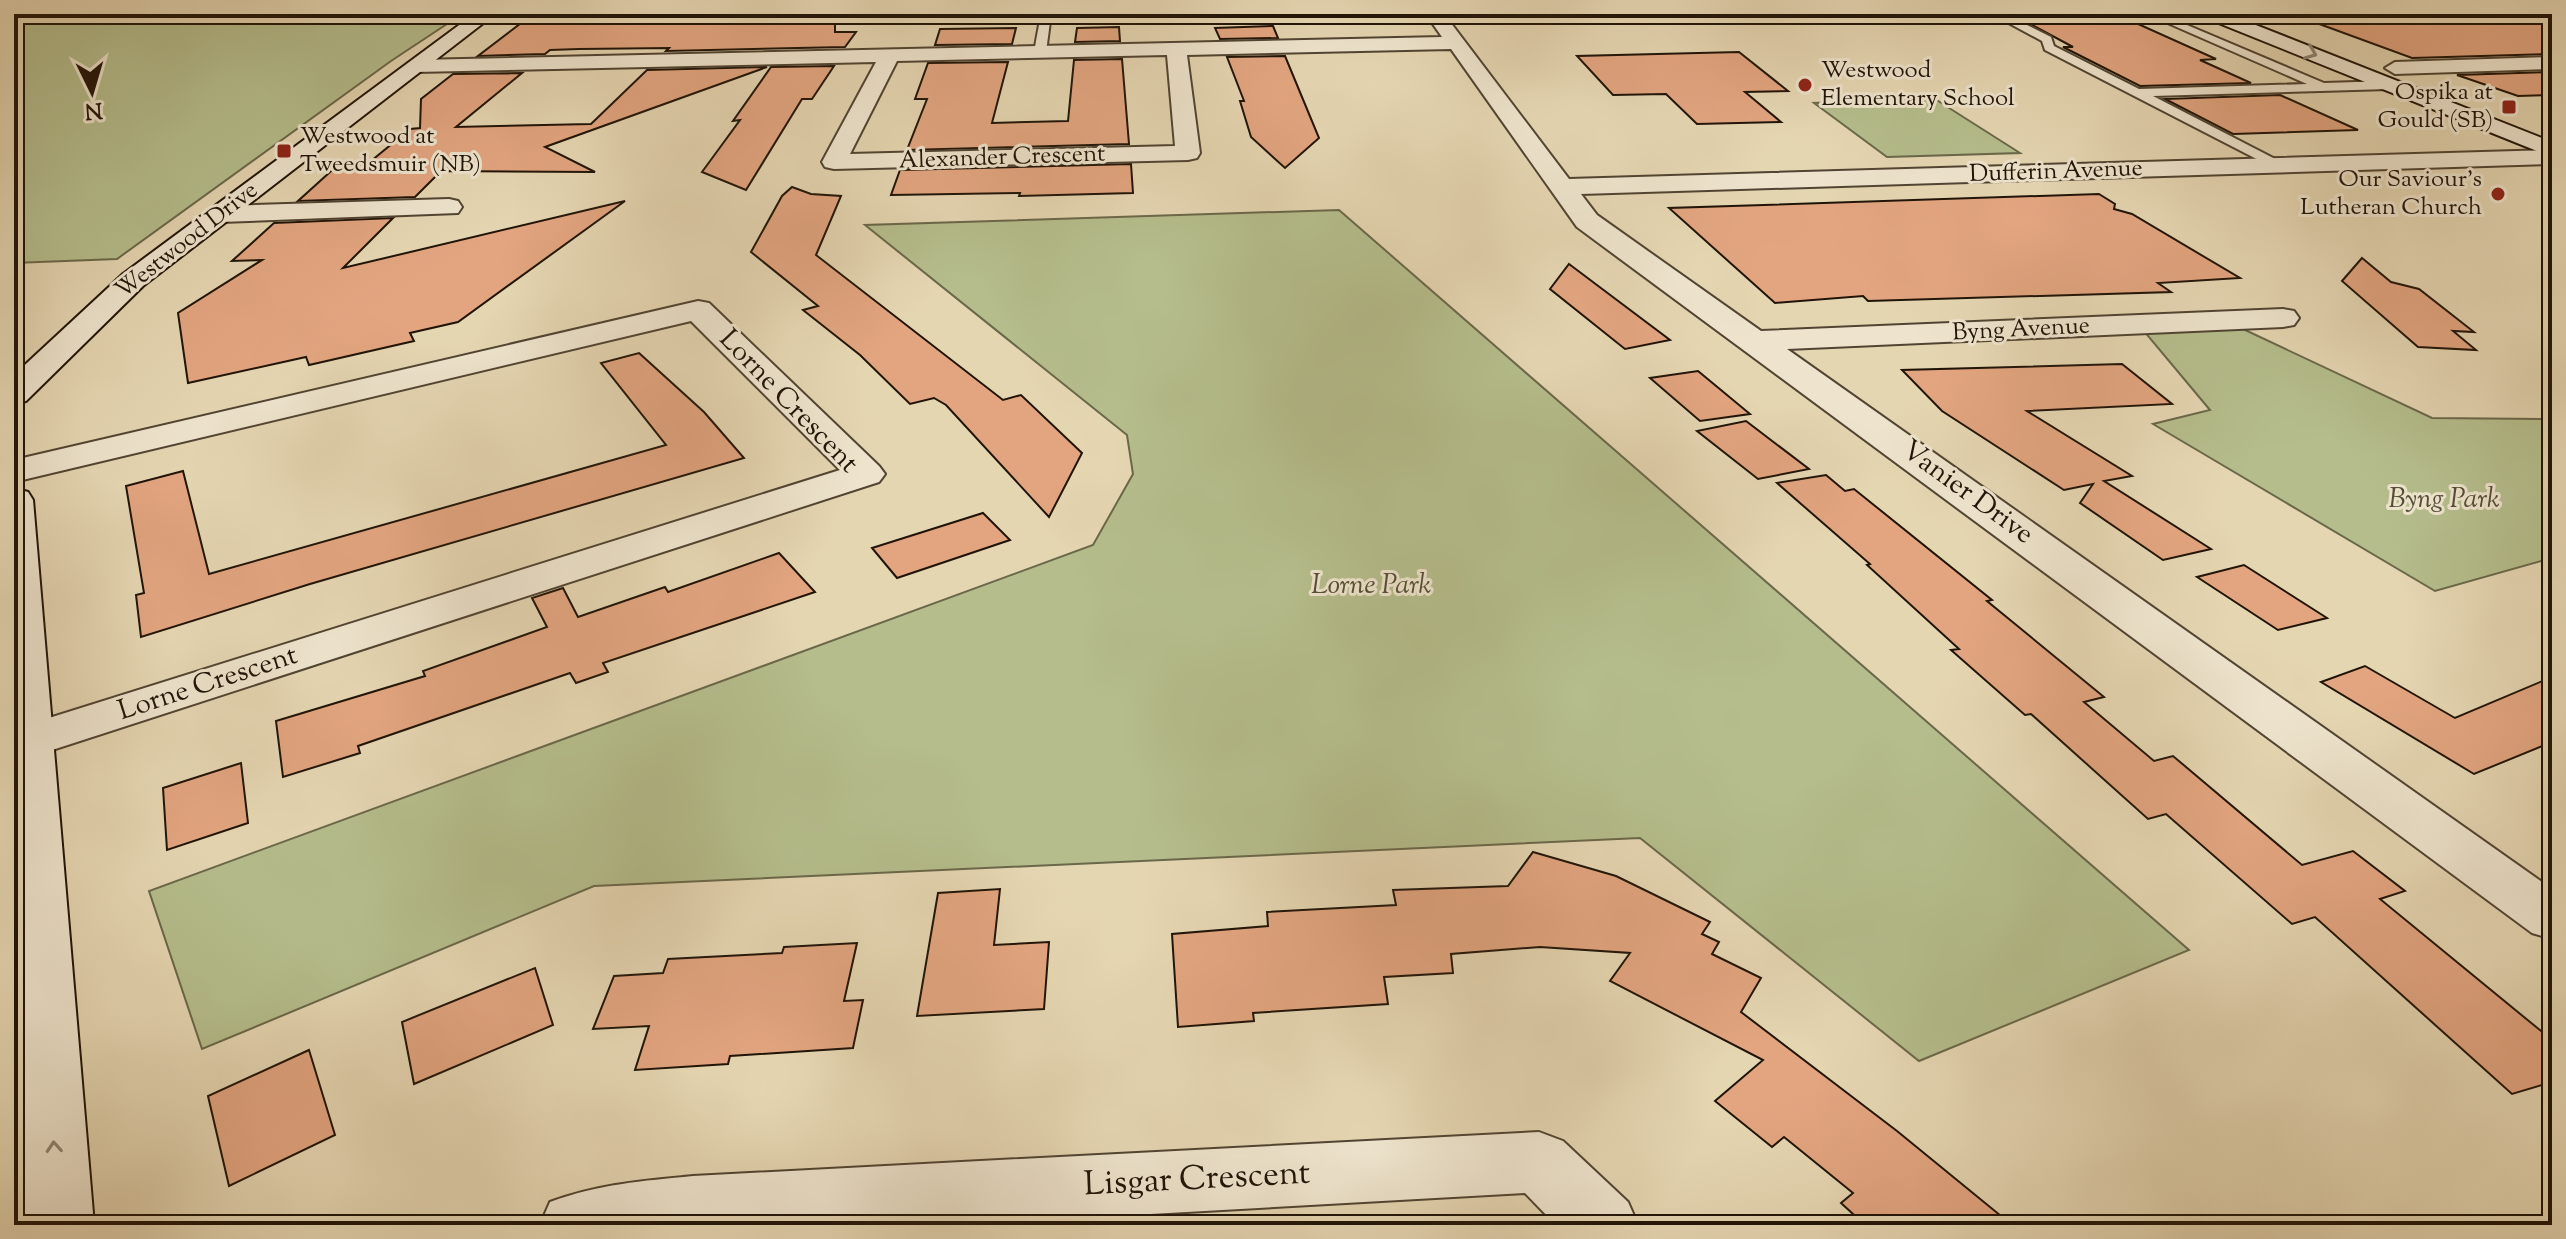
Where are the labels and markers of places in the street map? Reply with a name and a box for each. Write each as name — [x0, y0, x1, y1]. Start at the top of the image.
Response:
place label: Westwood Elementary School — [1821, 54, 2015, 116]
marker: Westwood Elementary School — [1796, 76, 1814, 94]
place label: Ospika at Gould (SB) — [2378, 76, 2493, 138]
marker: Ospika at Gould (SB) — [2500, 98, 2518, 116]
place label: Westwood at Tweedsmuir (NB) — [300, 120, 481, 182]
marker: Westwood at Tweedsmuir (NB) — [275, 142, 293, 160]
place label: Our Saviour's Lutheran Church — [2300, 163, 2482, 225]
marker: Our Saviour's Lutheran Church — [2489, 185, 2507, 203]

